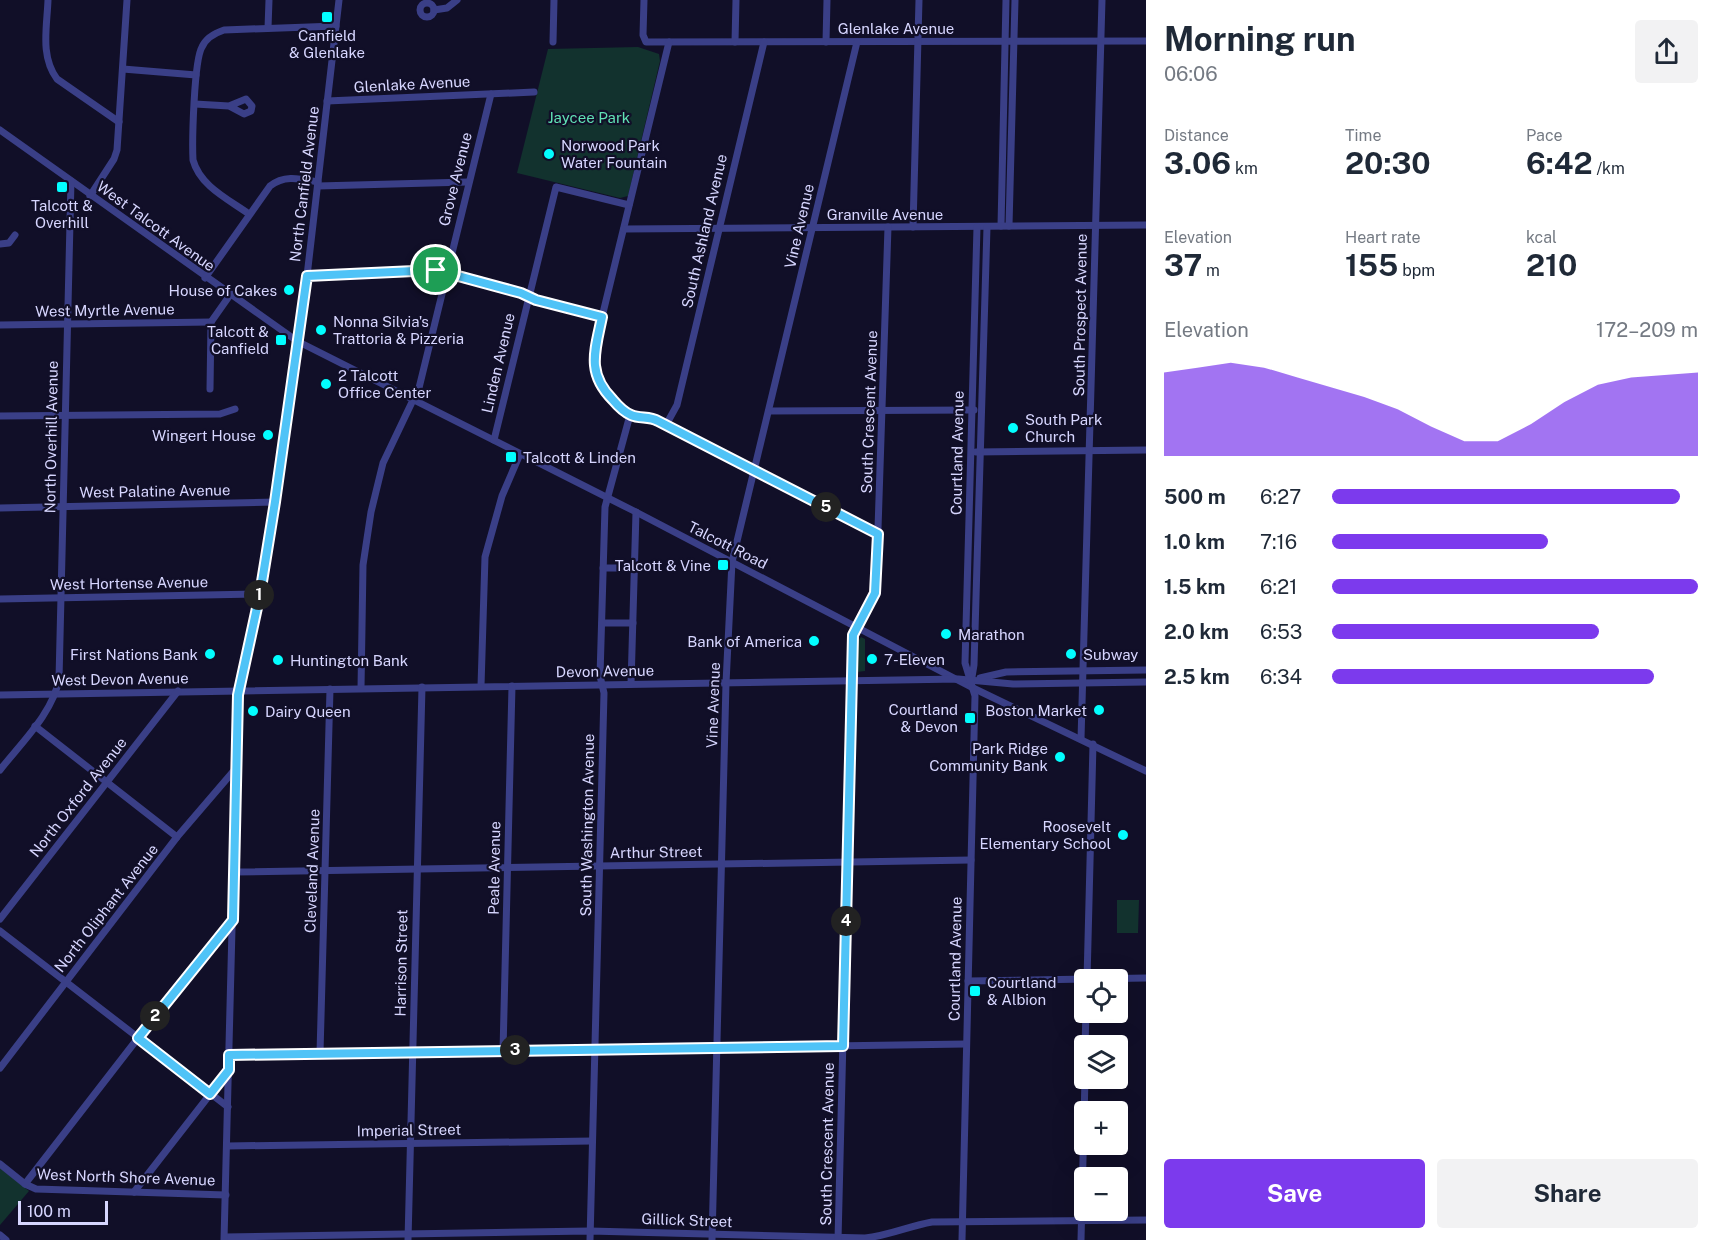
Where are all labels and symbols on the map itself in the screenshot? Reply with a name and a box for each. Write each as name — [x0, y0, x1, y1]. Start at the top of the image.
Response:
marker: Canfield & Glenlake — [320, 10, 334, 24]
street label: Glenlake Avenue — [838, 20, 954, 37]
place label: Canfield & Glenlake — [289, 27, 365, 61]
street label: Glenlake Avenue — [353, 72, 471, 96]
street label: North Canfield Avenue — [286, 105, 322, 263]
park label: Jaycee Park — [548, 109, 630, 126]
street label: Grove Avenue — [435, 130, 475, 228]
place label: Norwood Park Water Fountain — [561, 137, 667, 171]
marker: Norwood Park Water Fountain — [542, 147, 556, 161]
street label: South Ashland Avenue — [678, 152, 730, 310]
street label: West Talcott Avenue — [94, 177, 218, 275]
marker: Talcott & Overhill — [55, 180, 69, 194]
street label: Vine Avenue — [781, 182, 817, 270]
place label: Talcott & Overhill — [31, 197, 93, 231]
street label: Granville Avenue — [827, 206, 943, 223]
street label: South Prospect Avenue — [1070, 233, 1090, 397]
pin — [410, 244, 461, 295]
place label: House of Cakes — [169, 282, 277, 299]
marker: House of Cakes — [282, 283, 296, 297]
street label: West Myrtle Avenue — [35, 300, 175, 320]
street label: Linden Avenue — [478, 311, 518, 415]
place label: Nonna Silvia's Trattoria & Pizzeria — [333, 313, 464, 347]
place label: Talcott & Canfield — [207, 323, 269, 357]
marker: Nonna Silvia's Trattoria & Pizzeria — [314, 323, 328, 337]
street label: South Crescent Avenue — [858, 330, 880, 494]
marker: Talcott & Canfield — [274, 333, 288, 347]
street label: North Overhill Avenue — [41, 360, 61, 514]
place label: 2 Talcott Office Center — [338, 367, 432, 401]
marker: 2 Talcott Office Center — [319, 377, 333, 391]
street label: Courtland Avenue — [947, 391, 967, 515]
place label: South Park Church — [1025, 411, 1102, 445]
marker: South Park Church — [1006, 421, 1020, 435]
place label: Wingert House — [152, 427, 256, 444]
marker: Wingert House — [261, 428, 275, 442]
place label: Talcott & Linden — [523, 449, 636, 466]
marker: Talcott & Linden — [504, 450, 518, 464]
street label: West Palatine Avenue — [79, 481, 231, 501]
pin: 5 — [811, 492, 841, 522]
street label: Talcott Road — [685, 518, 771, 572]
place label: Talcott & Vine — [615, 557, 711, 574]
marker: Talcott & Vine — [716, 558, 730, 572]
street label: West Hortense Avenue — [50, 573, 208, 593]
pin: 1 — [244, 580, 274, 610]
place label: Marathon — [958, 626, 1025, 643]
marker: Marathon — [939, 627, 953, 641]
place label: Bank of America — [687, 633, 802, 650]
marker: Bank of America — [807, 634, 821, 648]
place label: First Nations Bank — [70, 646, 198, 663]
place label: Subway — [1083, 646, 1138, 663]
marker: First Nations Bank — [203, 647, 217, 661]
marker: Subway — [1064, 647, 1078, 661]
place label: 7-Eleven — [884, 651, 945, 668]
place label: Huntington Bank — [290, 652, 408, 669]
marker: 7-Eleven — [865, 652, 879, 666]
marker: Huntington Bank — [271, 653, 285, 667]
street label: Devon Avenue — [556, 662, 654, 680]
street label: Vine Avenue — [703, 662, 723, 748]
street label: West Devon Avenue — [51, 669, 189, 689]
place label: Courtland & Devon — [889, 701, 958, 735]
place label: Boston Market — [985, 702, 1087, 719]
place label: Dairy Queen — [265, 703, 351, 720]
marker: Boston Market — [1092, 703, 1106, 717]
marker: Dairy Queen — [246, 704, 260, 718]
marker: Courtland & Devon — [963, 711, 977, 725]
street label: South Washington Avenue — [577, 733, 597, 917]
street label: North Oxford Avenue — [26, 734, 130, 860]
place label: Park Ridge Community Bank — [929, 740, 1048, 774]
marker: Park Ridge Community Bank — [1053, 750, 1067, 764]
street label: Cleveland Avenue — [301, 809, 323, 933]
place label: Roosevelt Elementary School — [979, 818, 1111, 852]
street label: Peale Avenue — [485, 821, 503, 915]
marker: Roosevelt Elementary School — [1116, 828, 1130, 842]
street label: North Oliphant Avenue — [51, 841, 161, 975]
street label: Arthur Street — [609, 843, 703, 861]
street label: Courtland Avenue — [945, 897, 965, 1021]
pin: 4 — [831, 906, 861, 936]
street label: Harrison Street — [392, 909, 410, 1017]
place label: Courtland & Albion — [987, 974, 1056, 1008]
marker: Courtland & Albion — [968, 984, 982, 998]
pin: 2 — [140, 1001, 170, 1031]
pin: 3 — [500, 1035, 530, 1065]
street label: South Crescent Avenue — [817, 1062, 837, 1226]
street label: Imperial Street — [357, 1121, 462, 1139]
street label: West North Shore Avenue — [36, 1165, 216, 1189]
scale bar — [18, 1198, 108, 1226]
street label: Gillick Street — [641, 1210, 733, 1230]

